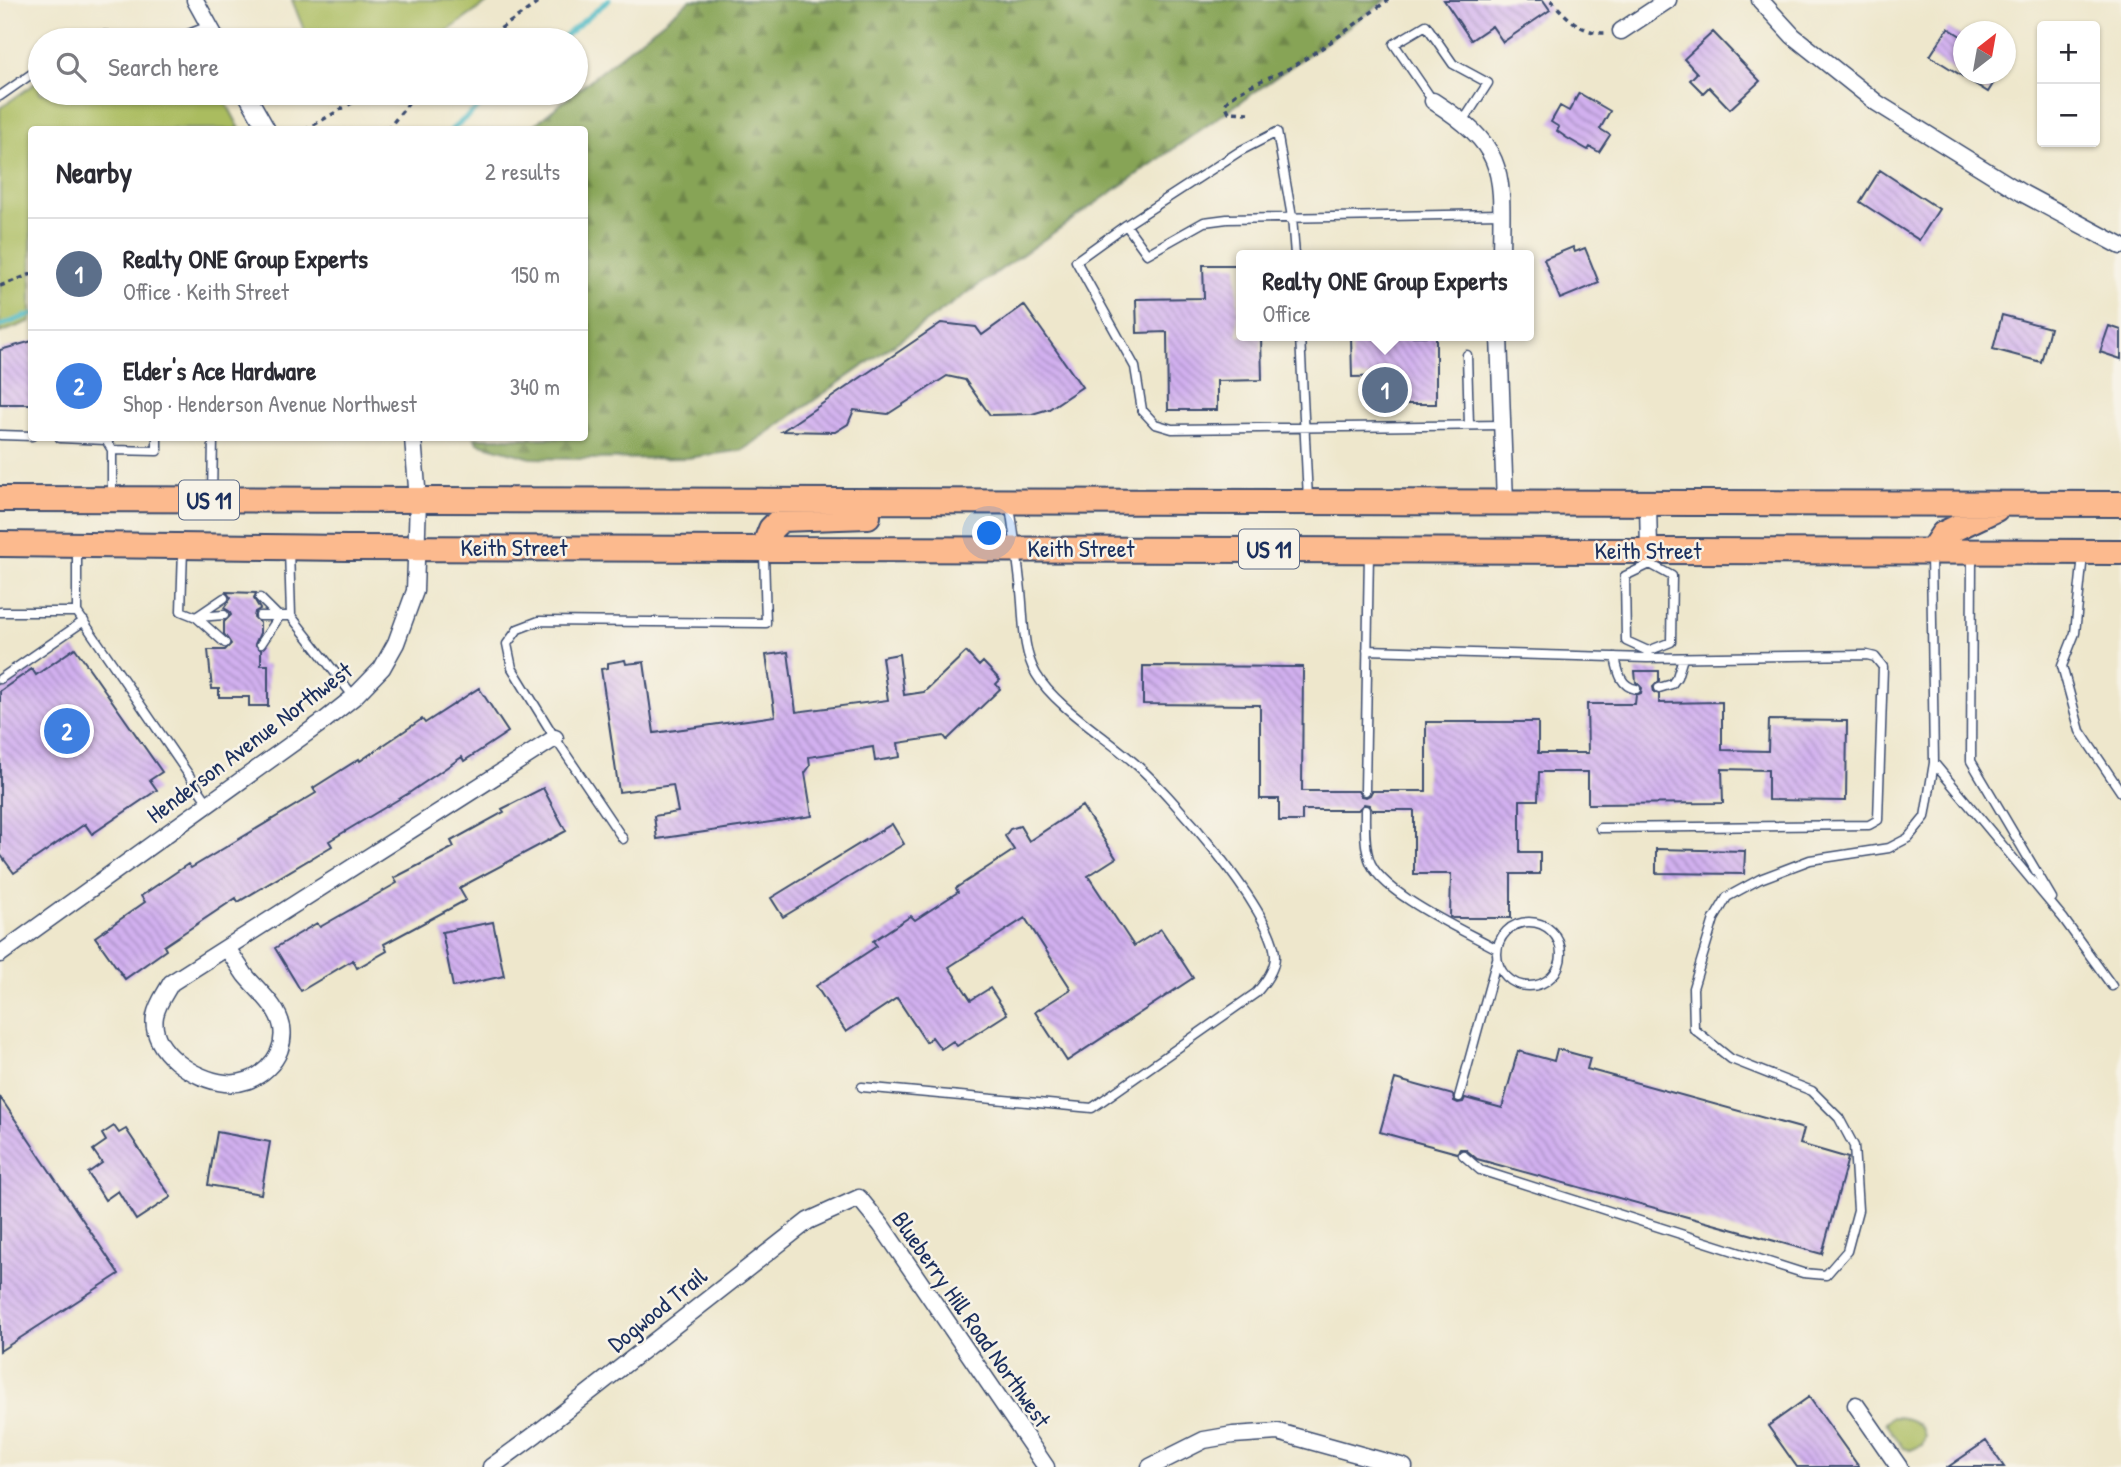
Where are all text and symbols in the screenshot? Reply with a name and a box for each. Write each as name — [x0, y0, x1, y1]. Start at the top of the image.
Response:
north arrow — [1953, 21, 2016, 84]
map controls — [2037, 21, 2100, 147]
button: + — [2037, 21, 2100, 84]
search box — [28, 28, 588, 105]
icon: search — [52, 48, 90, 86]
text: Search here — [108, 49, 219, 84]
button: − — [2037, 84, 2100, 147]
text: Nearby — [56, 152, 132, 192]
text: 2 results — [485, 156, 560, 187]
text: Realty ONE Group Experts — [123, 241, 368, 276]
popup — [1236, 250, 1534, 341]
text: 1 — [75, 259, 83, 290]
text: 150 m — [511, 259, 560, 290]
text: Realty ONE Group Experts — [1263, 263, 1508, 298]
text: Office · Keith Street — [123, 276, 289, 307]
text: Office — [1263, 298, 1311, 329]
text: Elder's Ace Hardware — [123, 353, 316, 388]
pin: 1 — [1362, 364, 1408, 416]
text: 2 — [74, 371, 84, 402]
text: 340 m — [510, 371, 560, 402]
text: Shop · Henderson Avenue Northwest — [123, 388, 417, 419]
road number: US 11 — [179, 480, 239, 520]
your location — [972, 516, 1006, 550]
road number: US 11 — [1239, 530, 1299, 568]
street label: Keith Street — [460, 531, 568, 563]
street label: Keith Street — [1027, 532, 1135, 564]
street label: Keith Street — [1594, 534, 1702, 566]
street label: Henderson Avenue Northwest — [140, 654, 359, 830]
pin: 2 — [44, 705, 90, 757]
street label: Blueberry Hill Road Northwest — [885, 1205, 1059, 1434]
street label: Dogwood Trail — [601, 1259, 714, 1359]

